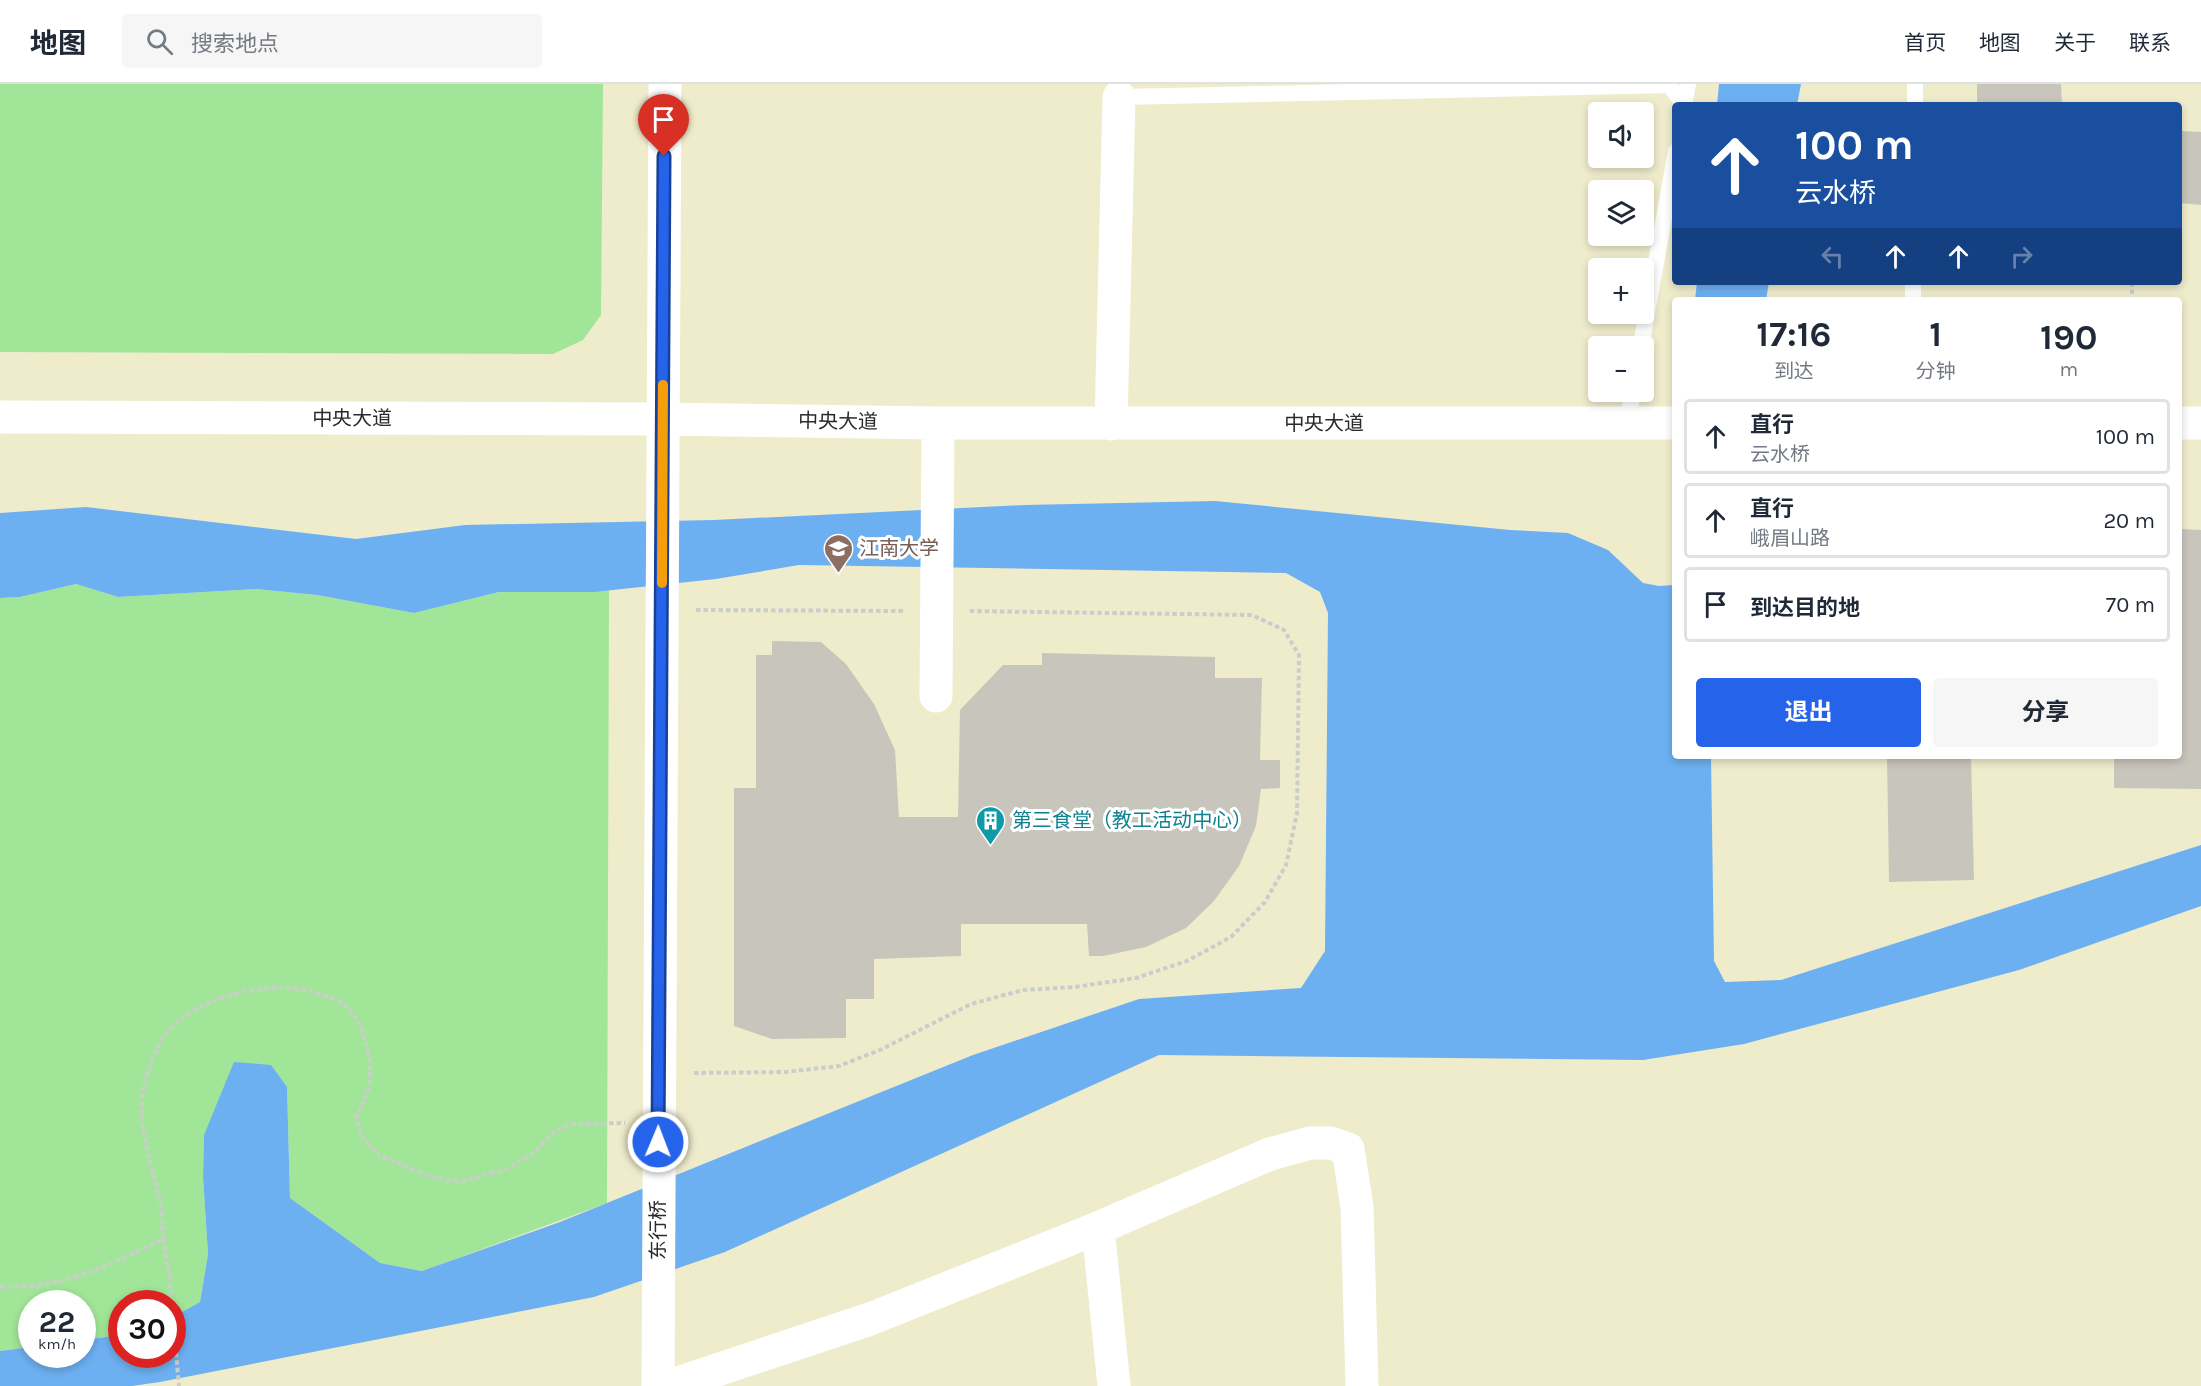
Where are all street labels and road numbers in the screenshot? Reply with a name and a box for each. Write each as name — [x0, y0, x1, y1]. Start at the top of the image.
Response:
street label: 中央大道 — [312, 407, 392, 430]
street label: 中央大道 — [798, 409, 878, 434]
street label: 中央大道 — [1284, 412, 1364, 435]
street label: 东行桥 — [647, 1200, 670, 1260]

